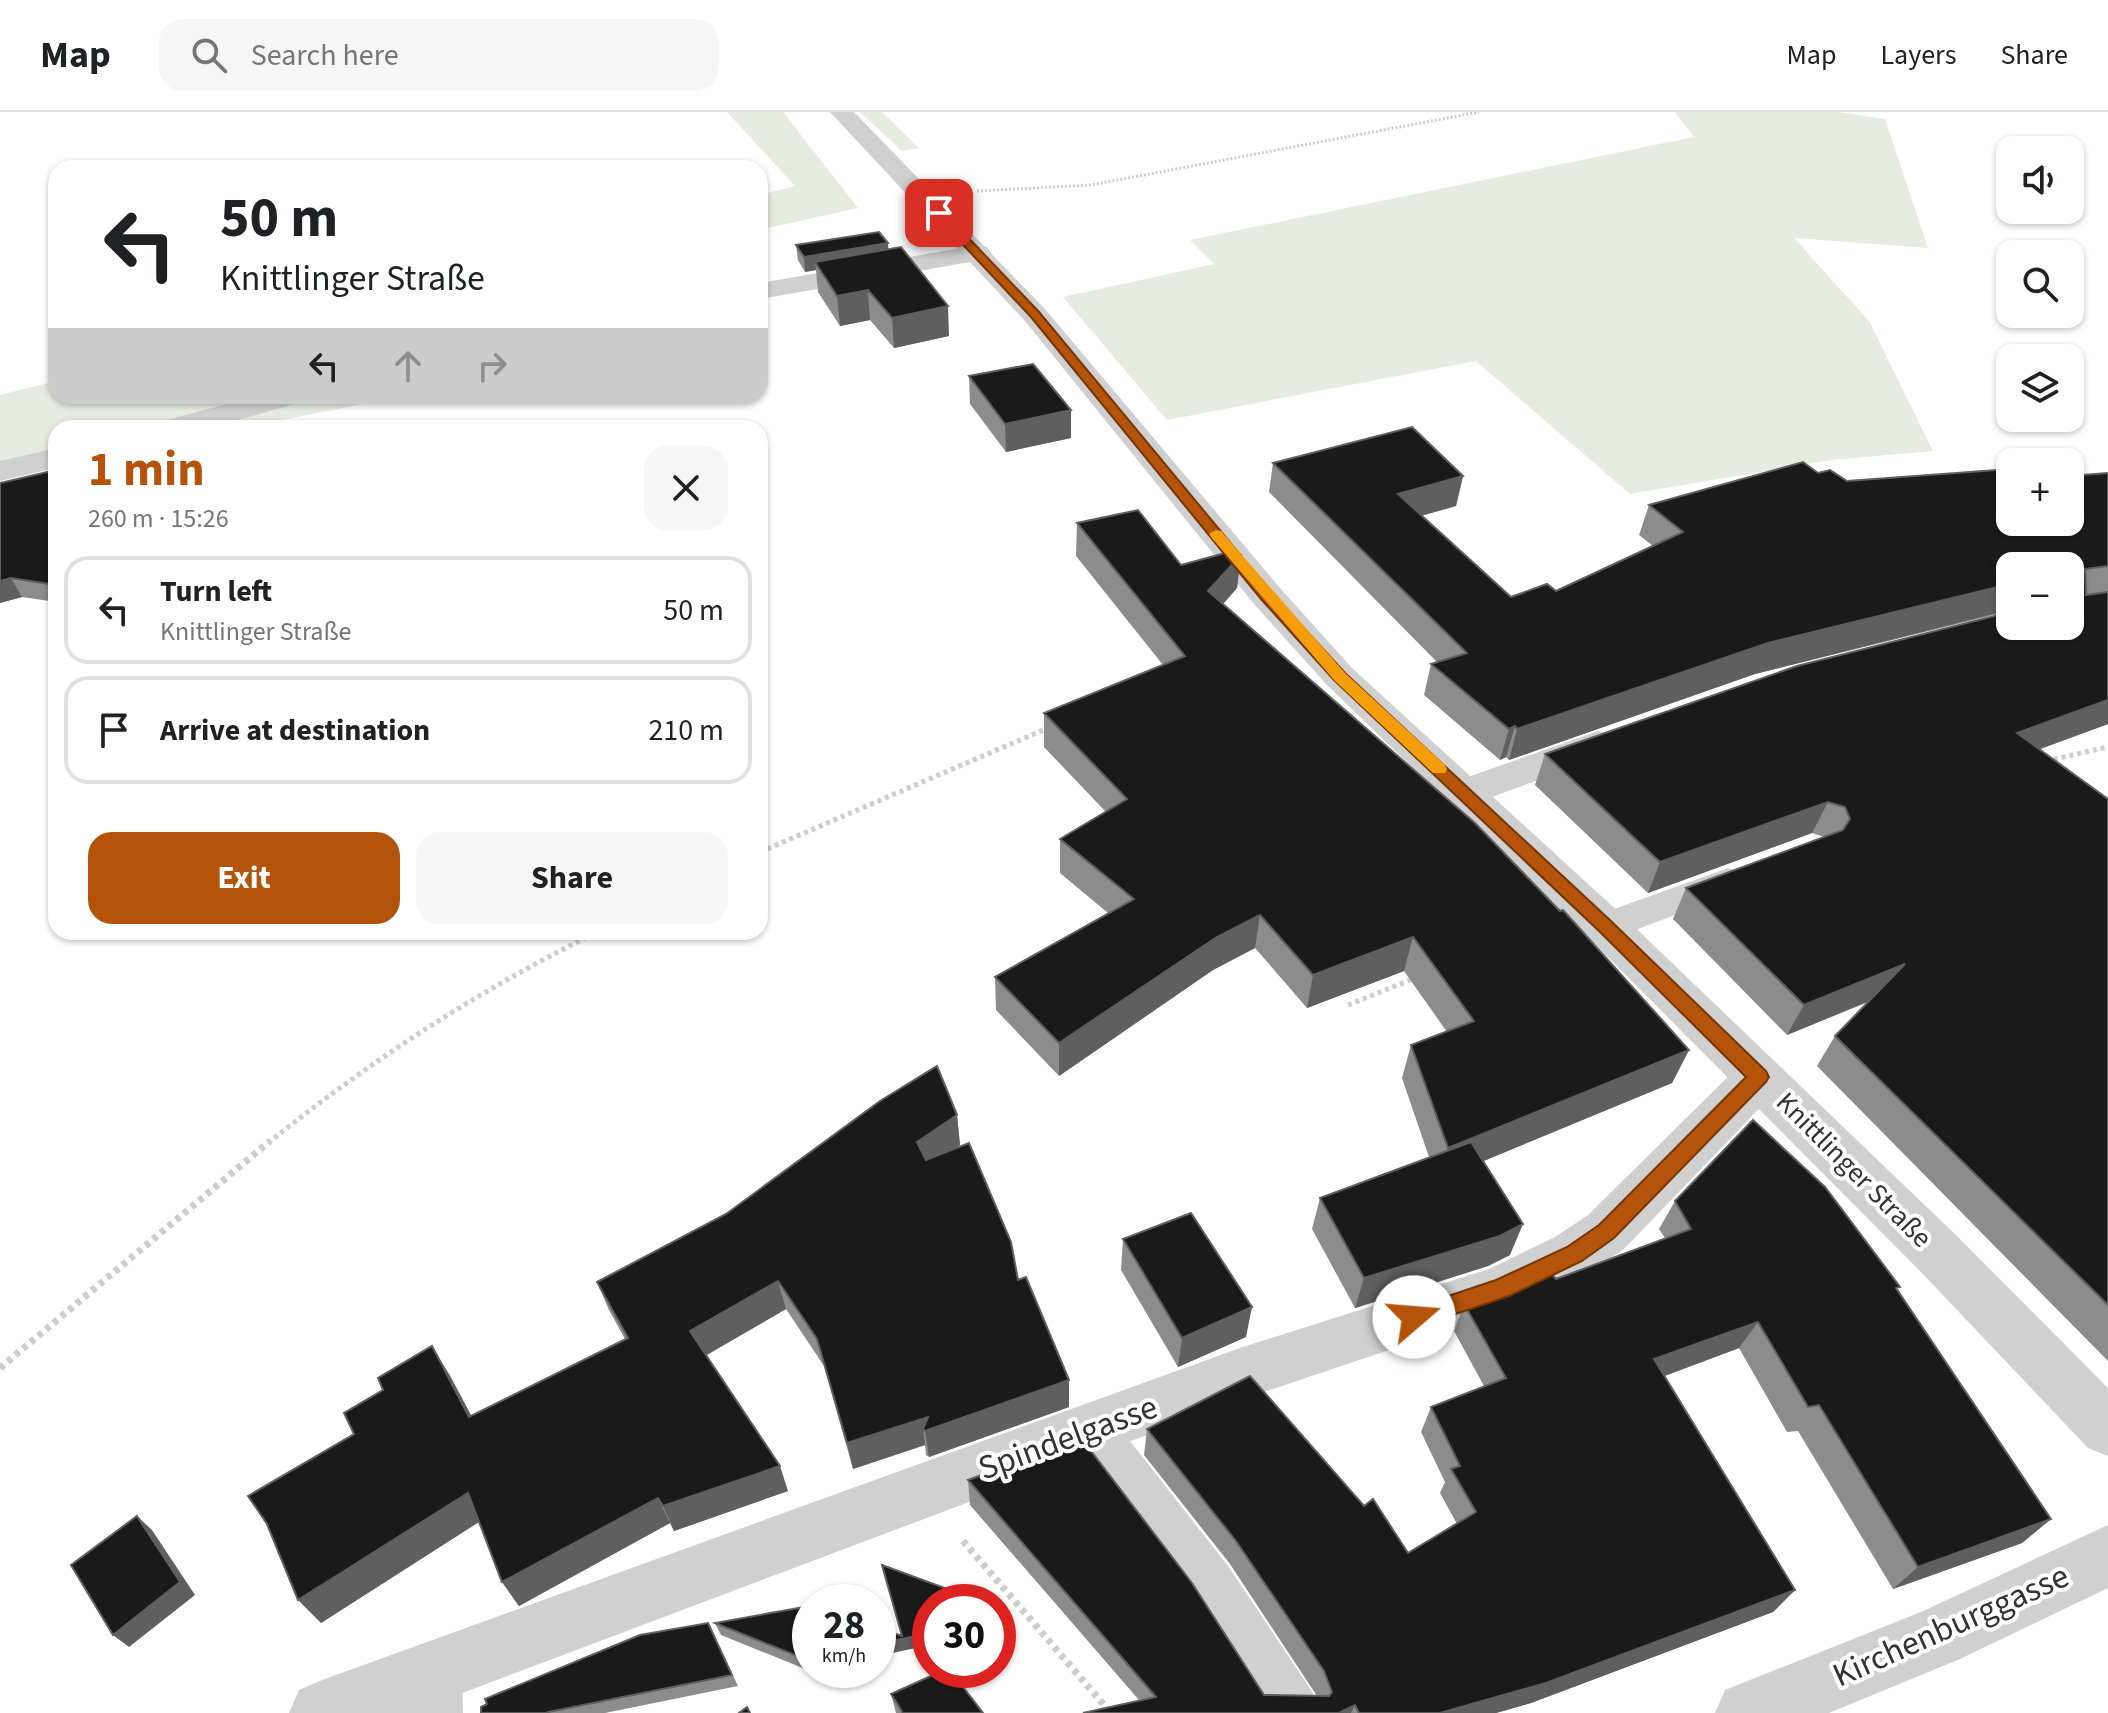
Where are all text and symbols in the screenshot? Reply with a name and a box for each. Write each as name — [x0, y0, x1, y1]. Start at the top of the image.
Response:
search box — [159, 19, 719, 91]
text: Map — [40, 28, 111, 82]
icon: search — [187, 33, 231, 77]
text: Search here — [251, 34, 399, 77]
text: Map — [1786, 35, 1836, 75]
text: Layers — [1880, 35, 1956, 75]
text: Share — [2000, 35, 2068, 75]
map controls — [1996, 136, 2084, 640]
button: sound — [1996, 136, 2084, 224]
text: 50 m — [220, 179, 338, 258]
pin — [905, 179, 973, 247]
icon: arrive — [917, 191, 961, 235]
icon: left — [88, 192, 192, 296]
button: search — [1996, 240, 2084, 328]
text: Knittlinger Straße — [220, 253, 485, 304]
icon: left — [302, 344, 346, 388]
icon: ahead — [386, 344, 430, 388]
icon: right — [470, 344, 514, 388]
button: layers — [1996, 344, 2084, 432]
text: 1 min — [88, 436, 205, 504]
button: close — [644, 446, 728, 530]
button: + — [1996, 448, 2084, 536]
text: 260 m · 15:26 — [88, 500, 229, 537]
button: − — [1996, 552, 2084, 640]
text: Turn left — [160, 570, 272, 613]
icon: left — [92, 588, 136, 632]
text: 50 m — [663, 589, 724, 632]
text: Knittlinger Straße — [160, 613, 351, 650]
icon: arrive — [92, 708, 136, 752]
text: Arrive at destination — [160, 709, 430, 752]
text: 210 m — [648, 709, 724, 752]
button: Exit — [88, 832, 400, 924]
button: Share — [416, 832, 728, 924]
street label: Knittlinger Straße — [1767, 1083, 1941, 1257]
position arrow — [1372, 1275, 1456, 1359]
street label: Spindelgasse — [972, 1383, 1164, 1493]
street label: Kirchenburggasse — [1825, 1552, 2077, 1700]
speed limit sign: 30 — [912, 1584, 1016, 1688]
text: 28 — [823, 1597, 865, 1654]
text: km/h — [822, 1642, 866, 1670]

